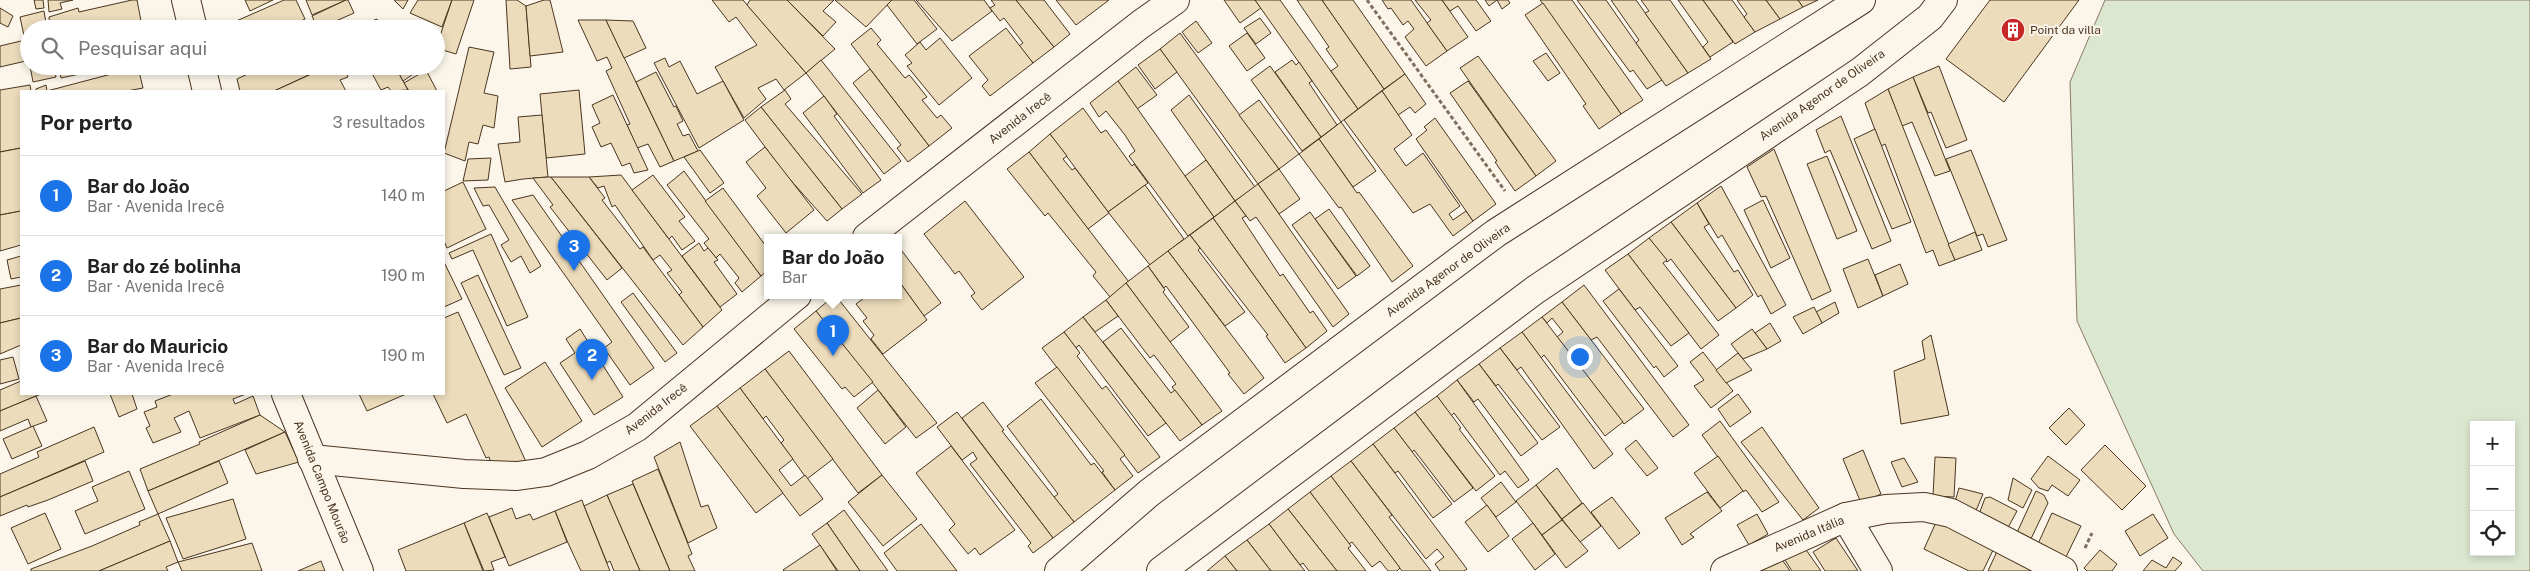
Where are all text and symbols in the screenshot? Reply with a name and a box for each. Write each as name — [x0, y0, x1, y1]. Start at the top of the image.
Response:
building icon: Point da villa — [2000, 17, 2026, 43]
search box — [20, 20, 445, 75]
place label: Point da villa — [2030, 23, 2101, 37]
icon: search — [38, 34, 66, 62]
text: Pesquisar aqui — [78, 37, 207, 59]
street label: Avenida Agenor de Oliveira — [1757, 46, 1887, 144]
street label: Avenida Irecê — [986, 89, 1054, 147]
text: Por perto — [40, 110, 133, 135]
text: 3 resultados — [333, 113, 425, 132]
text: Bar do João — [87, 175, 190, 197]
text: 1 — [53, 186, 59, 205]
text: 140 m — [381, 186, 425, 205]
text: Bar · Avenida Irecê — [87, 197, 224, 216]
street label: Avenida Agenor de Oliveira — [1383, 220, 1513, 320]
pin: 3 — [558, 230, 590, 271]
popup — [764, 234, 902, 299]
text: Bar do João — [782, 246, 884, 268]
text: Bar do zé bolinha — [87, 255, 241, 277]
text: 2 — [51, 266, 61, 285]
text: 190 m — [381, 266, 425, 285]
text: Bar — [782, 268, 807, 287]
text: Bar · Avenida Irecê — [87, 277, 224, 296]
pin: 1 — [817, 315, 849, 356]
text: Bar do Mauricio — [87, 335, 228, 357]
pin: 2 — [576, 339, 608, 380]
your location — [1567, 344, 1593, 370]
text: 3 — [51, 346, 61, 365]
text: 190 m — [381, 346, 425, 365]
text: Bar · Avenida Irecê — [87, 357, 224, 376]
street label: Avenida Irecê — [622, 380, 690, 438]
street label: Avenida Campo Mourão — [291, 418, 353, 546]
map controls — [2470, 421, 2515, 556]
button: + — [2470, 421, 2515, 466]
button: − — [2470, 466, 2515, 511]
button: locate — [2470, 511, 2515, 556]
street label: Avenida Itália — [1772, 513, 1846, 555]

